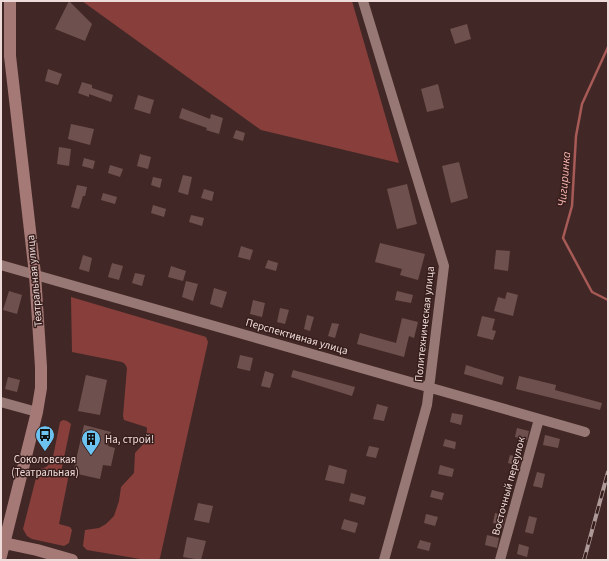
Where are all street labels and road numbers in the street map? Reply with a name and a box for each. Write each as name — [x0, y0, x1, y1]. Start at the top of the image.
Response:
street label: Театральная улица — [23, 234, 46, 327]
street label: Политехническая улица — [411, 265, 438, 383]
street label: Перспективная улица — [244, 315, 350, 358]
street label: Восточный переулок — [488, 435, 529, 537]

